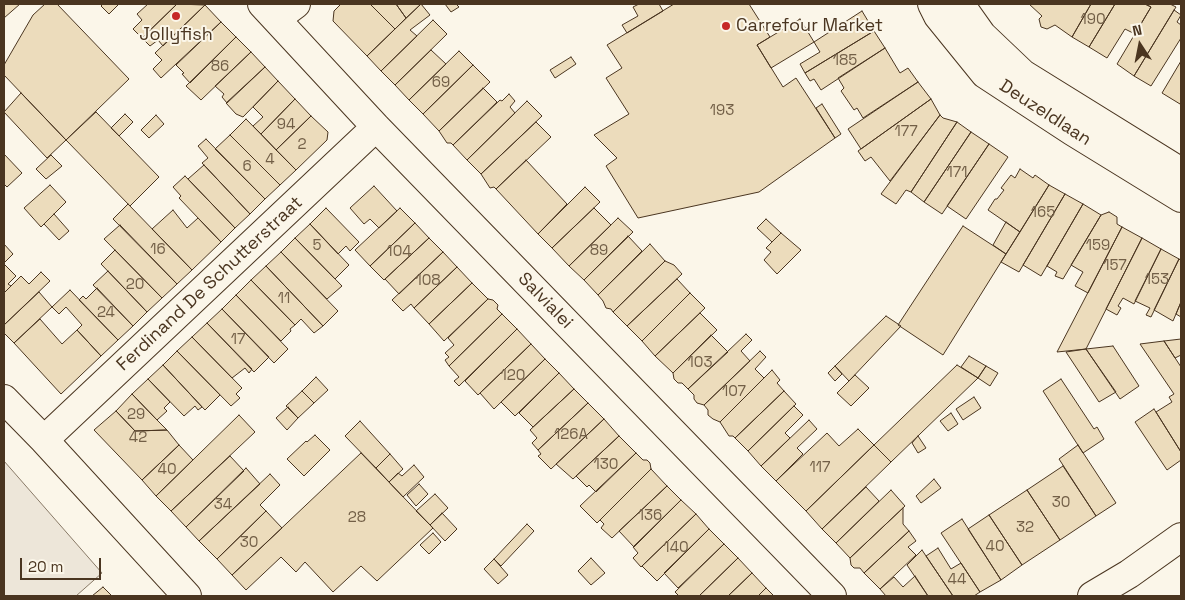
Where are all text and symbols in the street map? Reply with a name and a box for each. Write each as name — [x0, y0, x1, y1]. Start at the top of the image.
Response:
marker: Jollyfish — [170, 10, 182, 22]
house number: 190 — [1080, 11, 1106, 29]
place label: Carrefour Market — [736, 15, 883, 37]
marker: Carrefour Market — [720, 20, 732, 32]
north arrow — [1115, 20, 1165, 70]
text: N — [1131, 21, 1143, 40]
place label: Jollyfish — [139, 24, 213, 46]
house number: 185 — [833, 52, 857, 70]
house number: 86 — [211, 58, 229, 76]
house number: 69 — [432, 74, 450, 92]
street label: Deuzeldlaan — [995, 75, 1095, 151]
house number: 193 — [710, 102, 734, 120]
house number: 94 — [277, 116, 295, 134]
house number: 177 — [894, 123, 918, 141]
house number: 2 — [297, 136, 307, 154]
house number: 4 — [265, 151, 275, 169]
house number: 6 — [242, 158, 252, 176]
house number: 171 — [947, 164, 967, 182]
street label: Ferdinand De Schutterstraat — [113, 192, 307, 376]
house number: 165 — [1031, 204, 1055, 222]
house number: 5 — [313, 237, 321, 255]
house number: 159 — [1086, 237, 1110, 255]
house number: 16 — [150, 241, 166, 259]
house number: 89 — [590, 242, 608, 260]
house number: 104 — [386, 243, 412, 261]
house number: 157 — [1103, 257, 1127, 275]
street label: Salvialei — [513, 268, 577, 334]
house number: 153 — [1145, 271, 1169, 289]
house number: 108 — [415, 272, 441, 290]
house number: 20 — [126, 276, 144, 294]
house number: 11 — [278, 290, 290, 308]
house number: 24 — [97, 304, 115, 322]
house number: 17 — [231, 331, 245, 349]
house number: 103 — [688, 354, 712, 372]
house number: 120 — [501, 367, 525, 385]
house number: 107 — [722, 383, 746, 401]
house number: 29 — [127, 406, 145, 424]
house number: 126A — [554, 426, 588, 444]
house number: 42 — [129, 429, 147, 447]
house number: 130 — [594, 456, 618, 474]
house number: 117 — [810, 459, 830, 477]
house number: 40 — [158, 461, 176, 479]
house number: 30 — [1052, 494, 1070, 512]
house number: 34 — [214, 496, 232, 514]
house number: 136 — [638, 507, 662, 525]
house number: 28 — [348, 509, 366, 527]
house number: 32 — [1016, 519, 1034, 537]
house number: 30 — [240, 534, 258, 552]
house number: 40 — [986, 538, 1004, 556]
house number: 140 — [663, 539, 689, 557]
scale bar — [22, 548, 104, 580]
text: 20 m — [28, 557, 63, 576]
house number: 44 — [948, 571, 966, 589]

